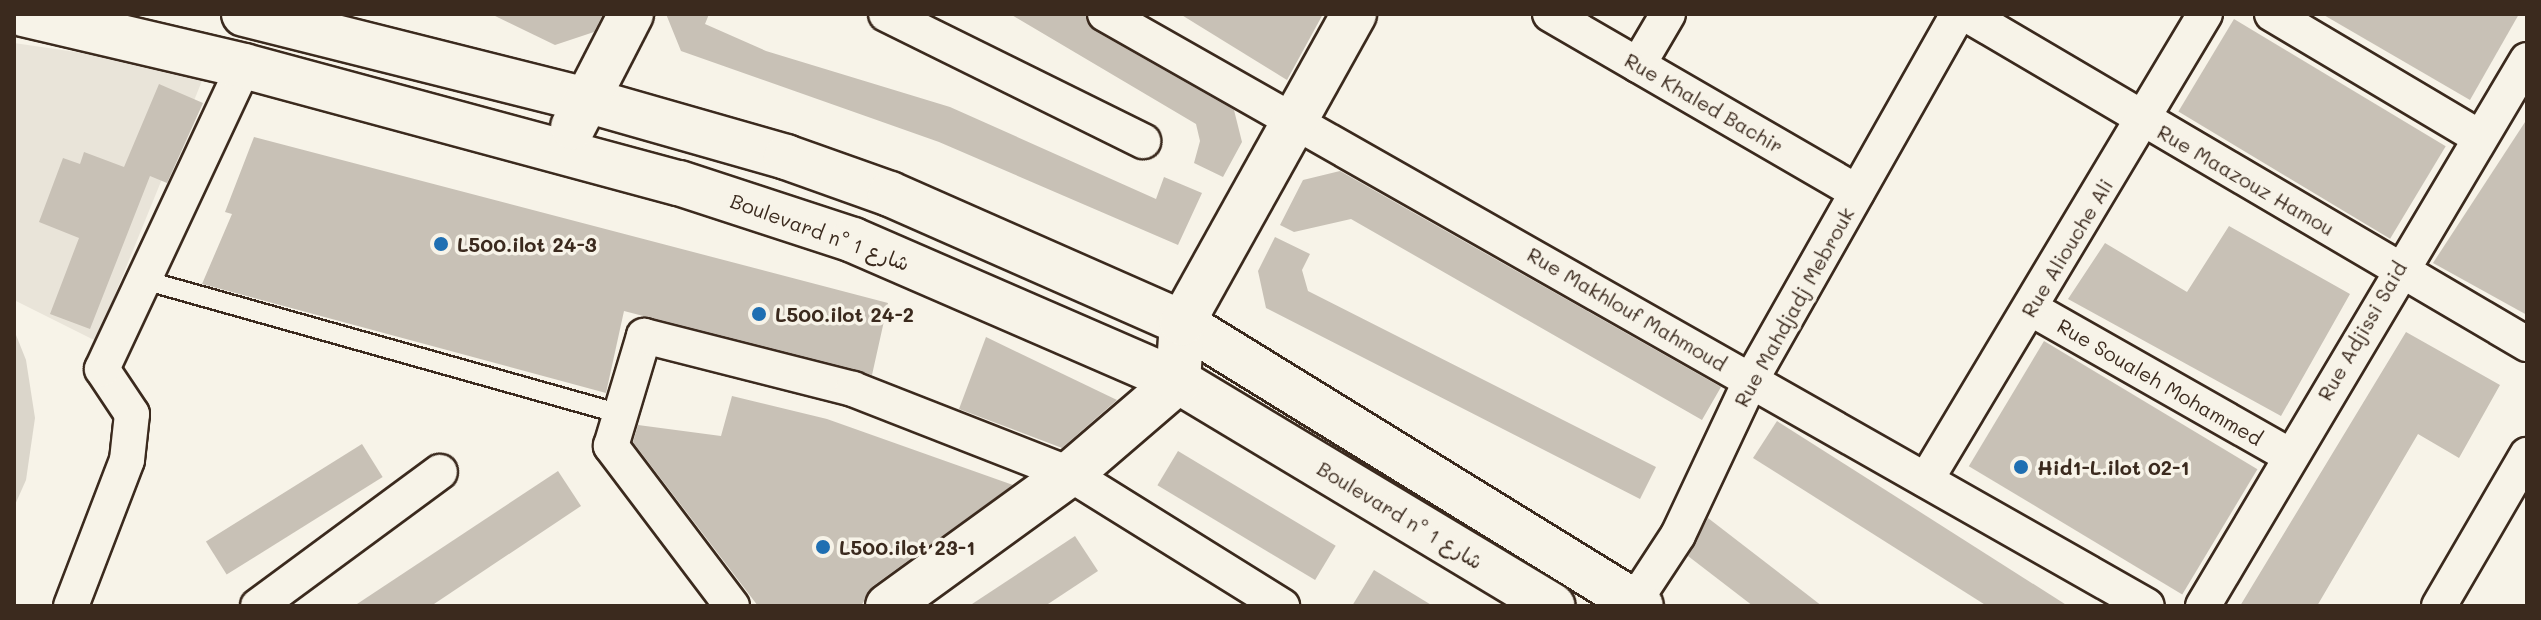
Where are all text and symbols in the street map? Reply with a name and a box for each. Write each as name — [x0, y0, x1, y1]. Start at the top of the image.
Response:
street label: Rue Khaled Bachir — [1620, 48, 1788, 158]
street label: Rue Maazouz Hamou — [2153, 120, 2339, 240]
street label: Rue Aliouche Ali — [2016, 174, 2118, 322]
street label: Boulevard n° شارع 1 — [727, 188, 913, 276]
street label: Rue Mahdjadj Mebrouk — [1729, 203, 1859, 411]
place label: L500.ilot 24-3 — [457, 232, 597, 256]
marker: L500.ilot 24-3 — [432, 235, 450, 253]
street label: Rue Makhlouf Mahmoud — [1523, 242, 1731, 376]
street label: Rue Adjissi Said — [2313, 257, 2411, 405]
place label: L500.ilot 24-2 — [775, 302, 914, 326]
marker: L500.ilot 24-2 — [750, 305, 768, 323]
street label: Rue Soualeh Mohammed — [2053, 313, 2267, 451]
place label: Hid1-L.ilot 02-1 — [2037, 455, 2189, 479]
street label: Boulevard n° شارع 1 — [1313, 456, 1487, 574]
marker: Hid1-L.ilot 02-1 — [2012, 458, 2030, 476]
place label: L500.ilot 23-1 — [839, 535, 975, 559]
marker: L500.ilot 23-1 — [814, 538, 832, 556]

